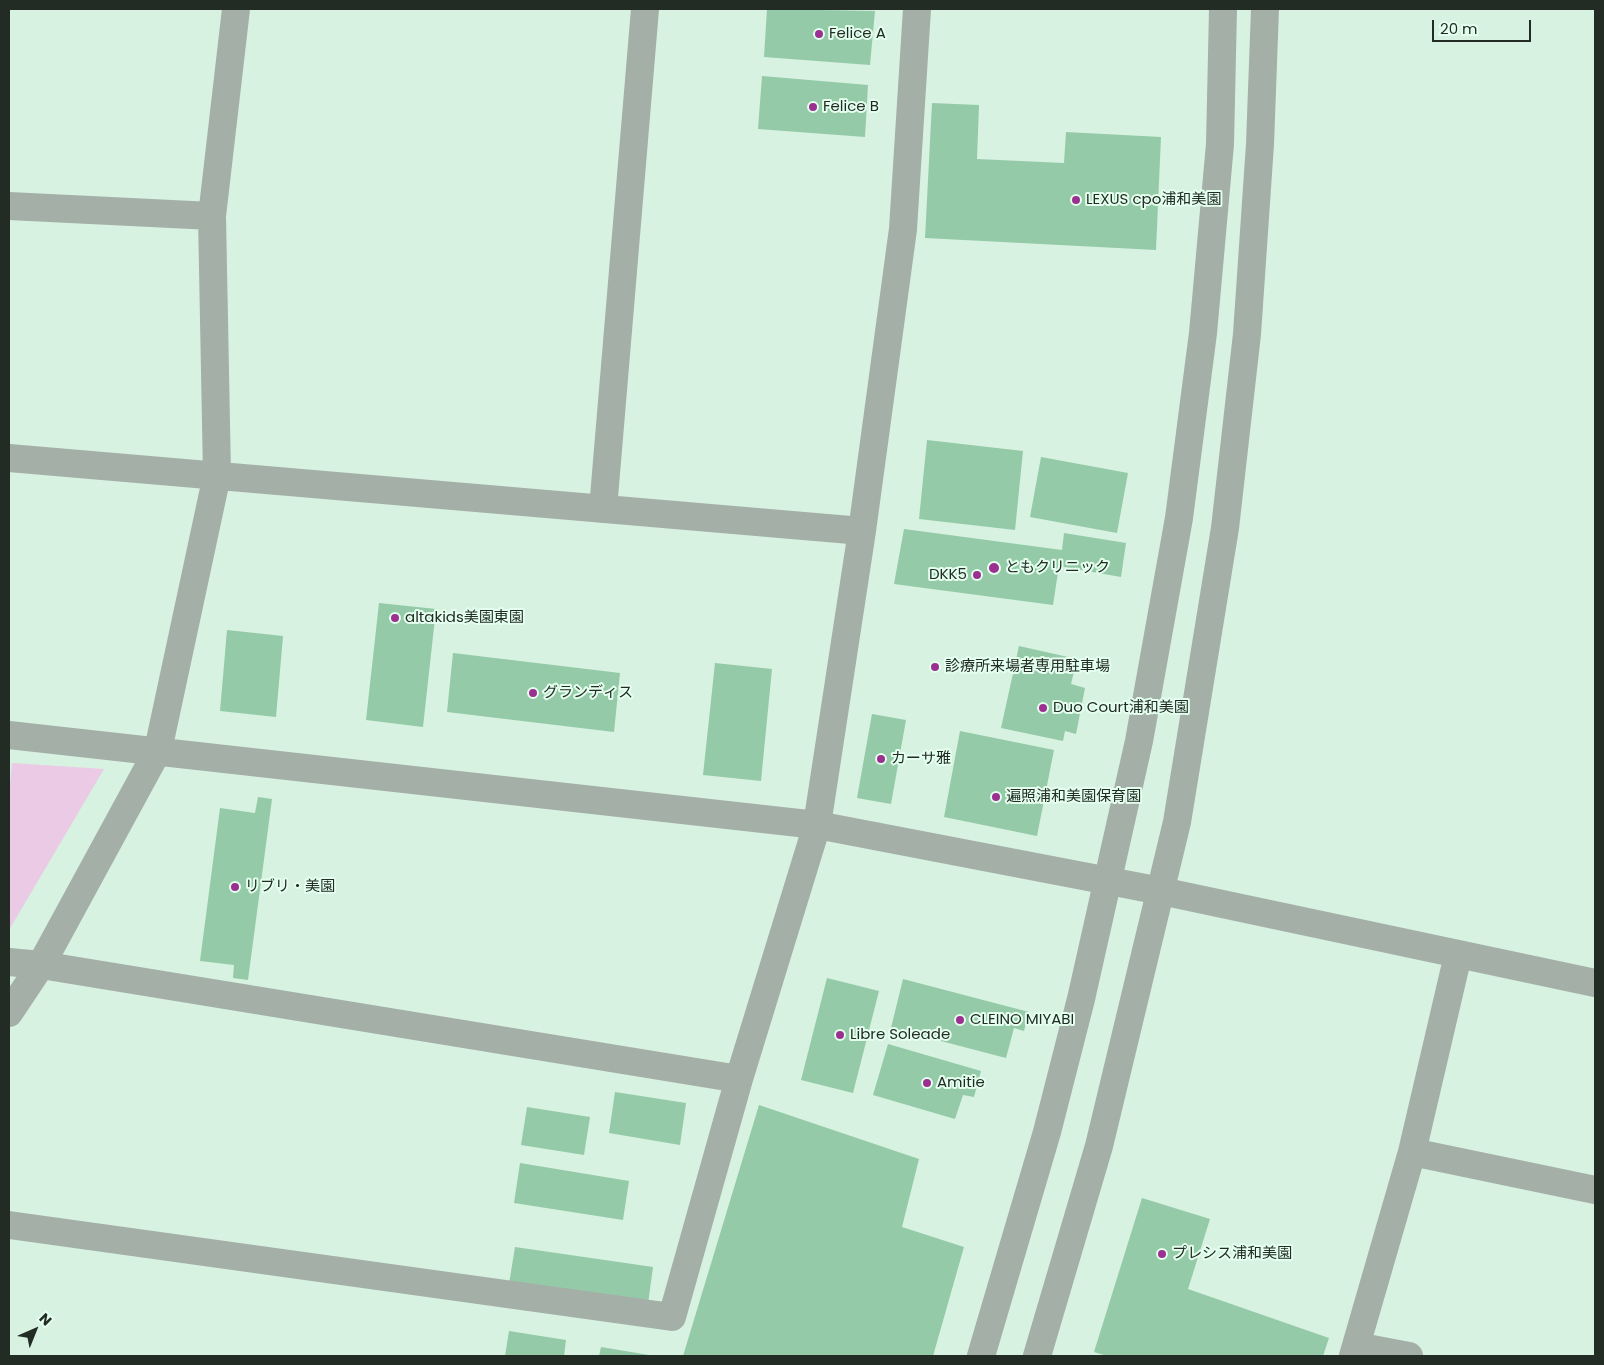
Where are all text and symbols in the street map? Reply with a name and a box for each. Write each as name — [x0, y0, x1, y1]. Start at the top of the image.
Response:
scale bar — [1434, 10, 1533, 42]
text: 20 m — [1440, 18, 1478, 39]
place label: Felice A — [829, 25, 886, 43]
marker: Felice A — [813, 28, 825, 40]
place label: Felice B — [823, 98, 879, 116]
marker: Felice B — [807, 101, 819, 113]
place label: LEXUS cpo浦和美園 — [1086, 191, 1221, 209]
marker: LEXUS cpo浦和美園 — [1070, 194, 1082, 206]
place label: ともクリニック — [1005, 559, 1110, 577]
marker: ともクリニック — [987, 561, 1001, 575]
place label: DKK5 — [929, 566, 967, 584]
marker: DKK5 — [971, 569, 983, 581]
place label: altakids美園東園 — [405, 609, 524, 627]
marker: altakids美園東園 — [389, 612, 401, 624]
place label: 診療所来場者専用駐車場 — [945, 658, 1110, 676]
marker: 診療所来場者専用駐車場 — [929, 661, 941, 673]
place label: グランディス — [543, 684, 633, 702]
marker: グランディス — [527, 687, 539, 699]
place label: Duo Court浦和美園 — [1053, 699, 1189, 717]
marker: Duo Court浦和美園 — [1037, 702, 1049, 714]
place label: カーサ雅 — [891, 750, 951, 768]
marker: カーサ雅 — [875, 753, 887, 765]
place label: 遍照浦和美園保育園 — [1006, 788, 1141, 806]
marker: 遍照浦和美園保育園 — [990, 791, 1002, 803]
place label: リブリ・美園 — [245, 878, 335, 896]
marker: リブリ・美園 — [229, 881, 241, 893]
place label: CLEINO MIYABI — [970, 1011, 1074, 1029]
marker: CLEINO MIYABI — [954, 1014, 966, 1026]
place label: Libre Soleade — [850, 1026, 950, 1044]
marker: Libre Soleade — [834, 1029, 846, 1041]
place label: Amitie — [937, 1074, 985, 1092]
marker: Amitie — [921, 1077, 933, 1089]
place label: プレシス浦和美園 — [1172, 1245, 1292, 1263]
marker: プレシス浦和美園 — [1156, 1248, 1168, 1260]
north arrow — [10, 1305, 60, 1355]
text: N — [35, 1308, 56, 1330]

